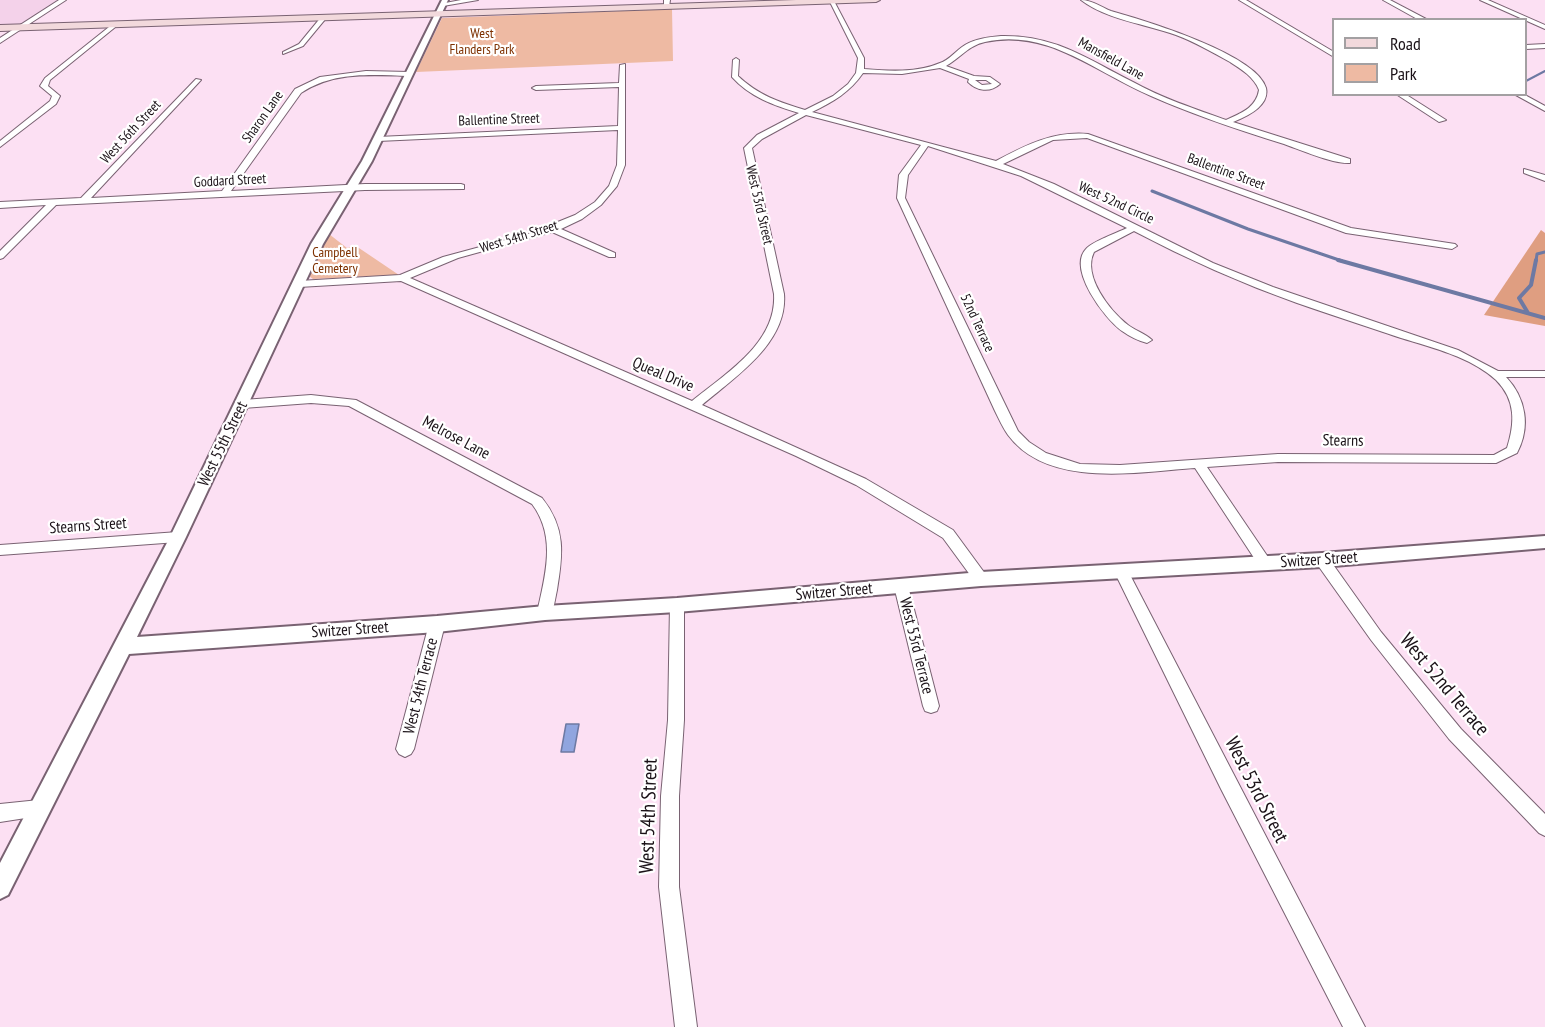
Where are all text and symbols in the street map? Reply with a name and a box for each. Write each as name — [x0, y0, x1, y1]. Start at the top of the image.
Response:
legend — [1332, 18, 1527, 96]
park label: West Flanders Park — [450, 26, 514, 58]
text: Road — [1390, 32, 1421, 55]
street label: Mansfield Lane — [1075, 34, 1147, 84]
text: Park — [1390, 62, 1417, 85]
street label: Sharon Lane — [239, 88, 287, 146]
street label: West 56th Street — [97, 97, 165, 167]
street label: Ballentine Street — [458, 110, 540, 130]
street label: Ballentine Street — [1185, 150, 1267, 194]
street label: West 53rd Street — [742, 164, 776, 246]
street label: Goddard Street — [193, 171, 267, 191]
street label: West 52nd Circle — [1076, 178, 1156, 228]
street label: West 54th Street — [478, 217, 560, 257]
park label: Campbell Cemetery — [312, 245, 358, 278]
street label: 52nd Terrace — [956, 291, 998, 355]
street label: Queal Drive — [629, 353, 697, 397]
street label: West 55th Street — [194, 398, 252, 490]
street label: Melrose Lane — [419, 412, 493, 464]
street label: Stearns — [1322, 431, 1364, 451]
street label: Stearns Street — [49, 514, 127, 538]
street label: Switzer Street — [1280, 548, 1358, 572]
street label: Switzer Street — [795, 579, 873, 605]
street label: West 53rd Terrace — [895, 596, 937, 696]
street label: Switzer Street — [311, 618, 389, 642]
street label: West 52nd Terrace — [1394, 629, 1494, 741]
street label: West 54th Terrace — [400, 636, 442, 736]
street label: West 53rd Street — [1219, 733, 1293, 847]
street label: West 54th Street — [635, 758, 663, 874]

